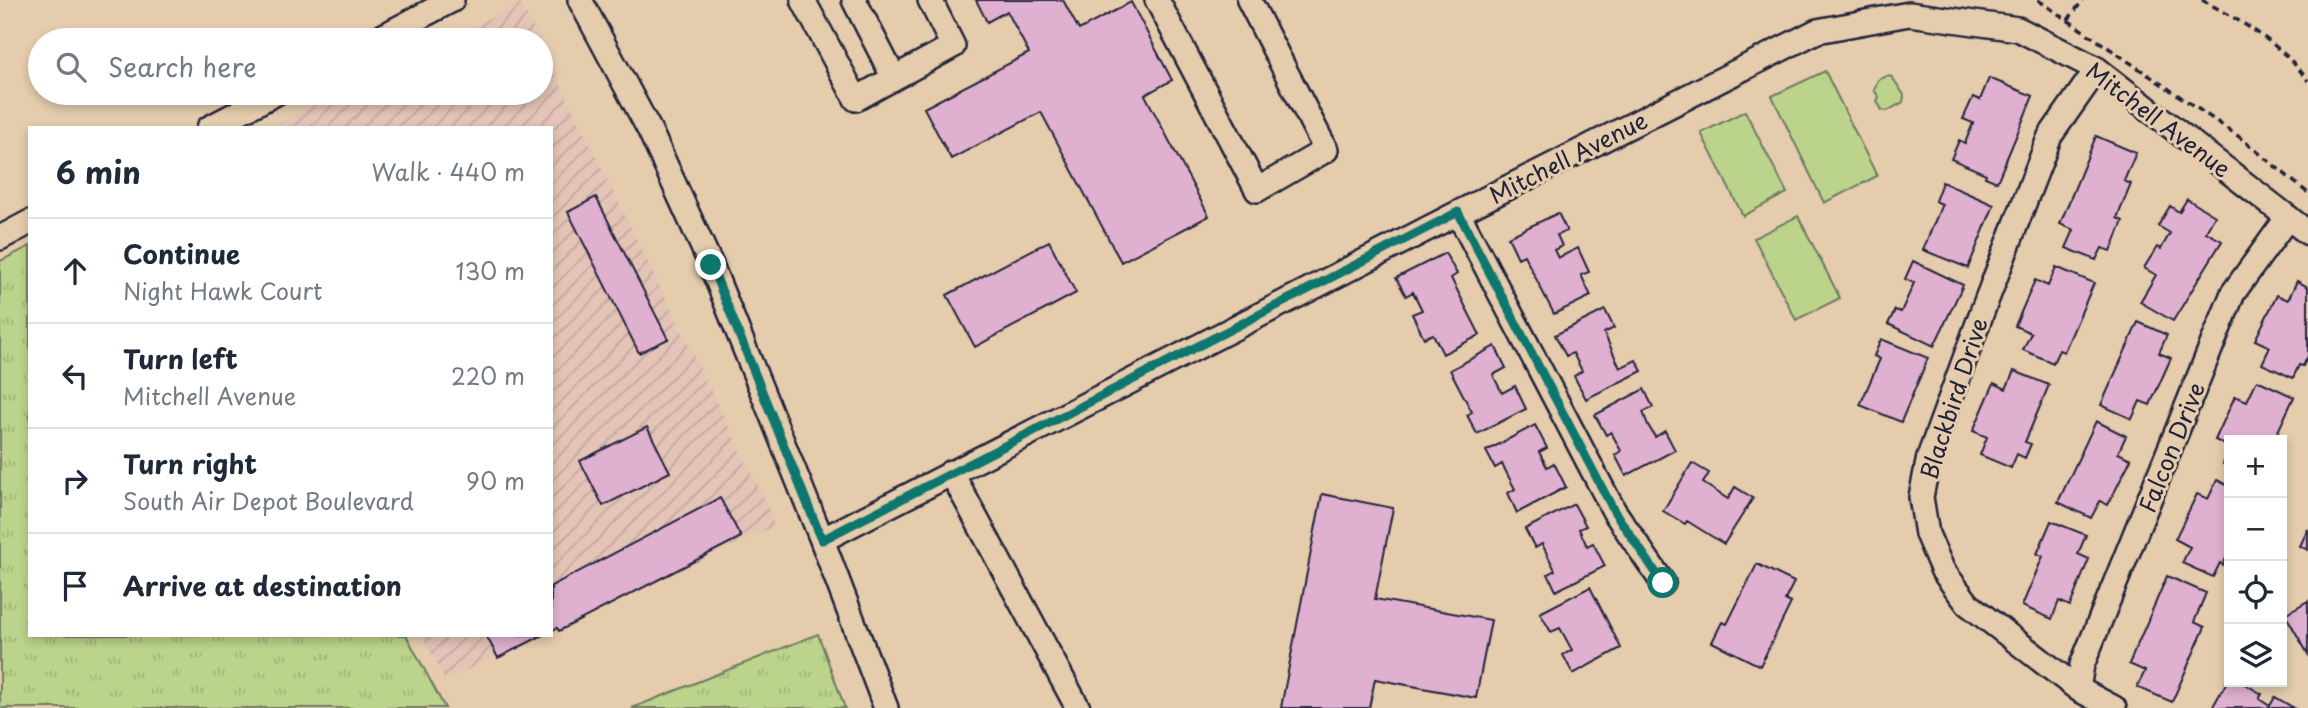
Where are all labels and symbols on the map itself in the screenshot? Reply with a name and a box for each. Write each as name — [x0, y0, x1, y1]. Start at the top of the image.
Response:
street label: Mitchell Avenue — [2079, 53, 2239, 185]
street label: Mitchell Avenue — [1483, 102, 1653, 212]
route end — [695, 249, 726, 280]
street label: Blackbird Drive — [1910, 313, 1996, 483]
street label: Falcon Drive — [2129, 377, 2213, 517]
route start — [1647, 567, 1678, 598]

